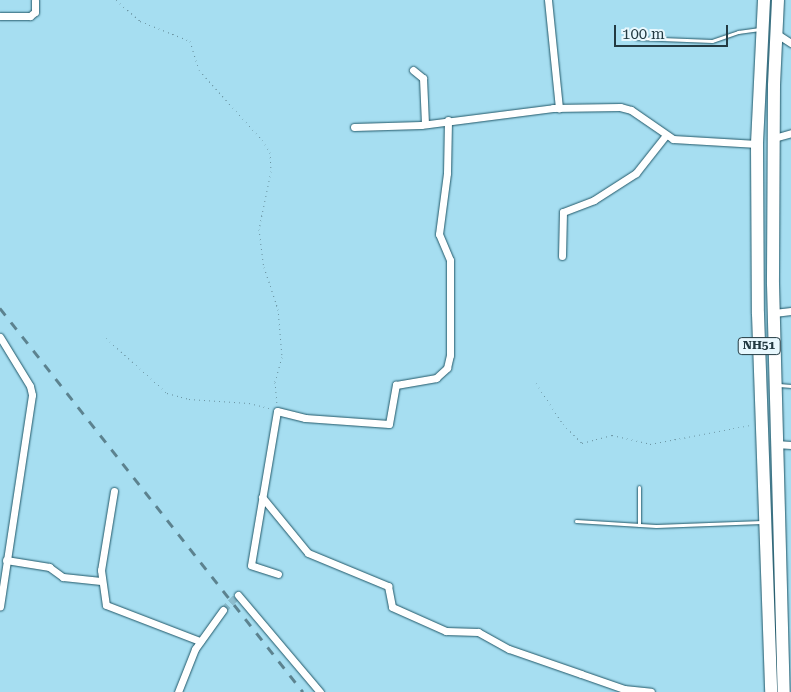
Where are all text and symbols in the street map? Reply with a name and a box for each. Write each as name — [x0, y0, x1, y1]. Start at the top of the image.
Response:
scale bar — [616, 15, 730, 47]
text: 100 m — [622, 25, 665, 43]
road number: NH51 — [736, 336, 782, 356]

